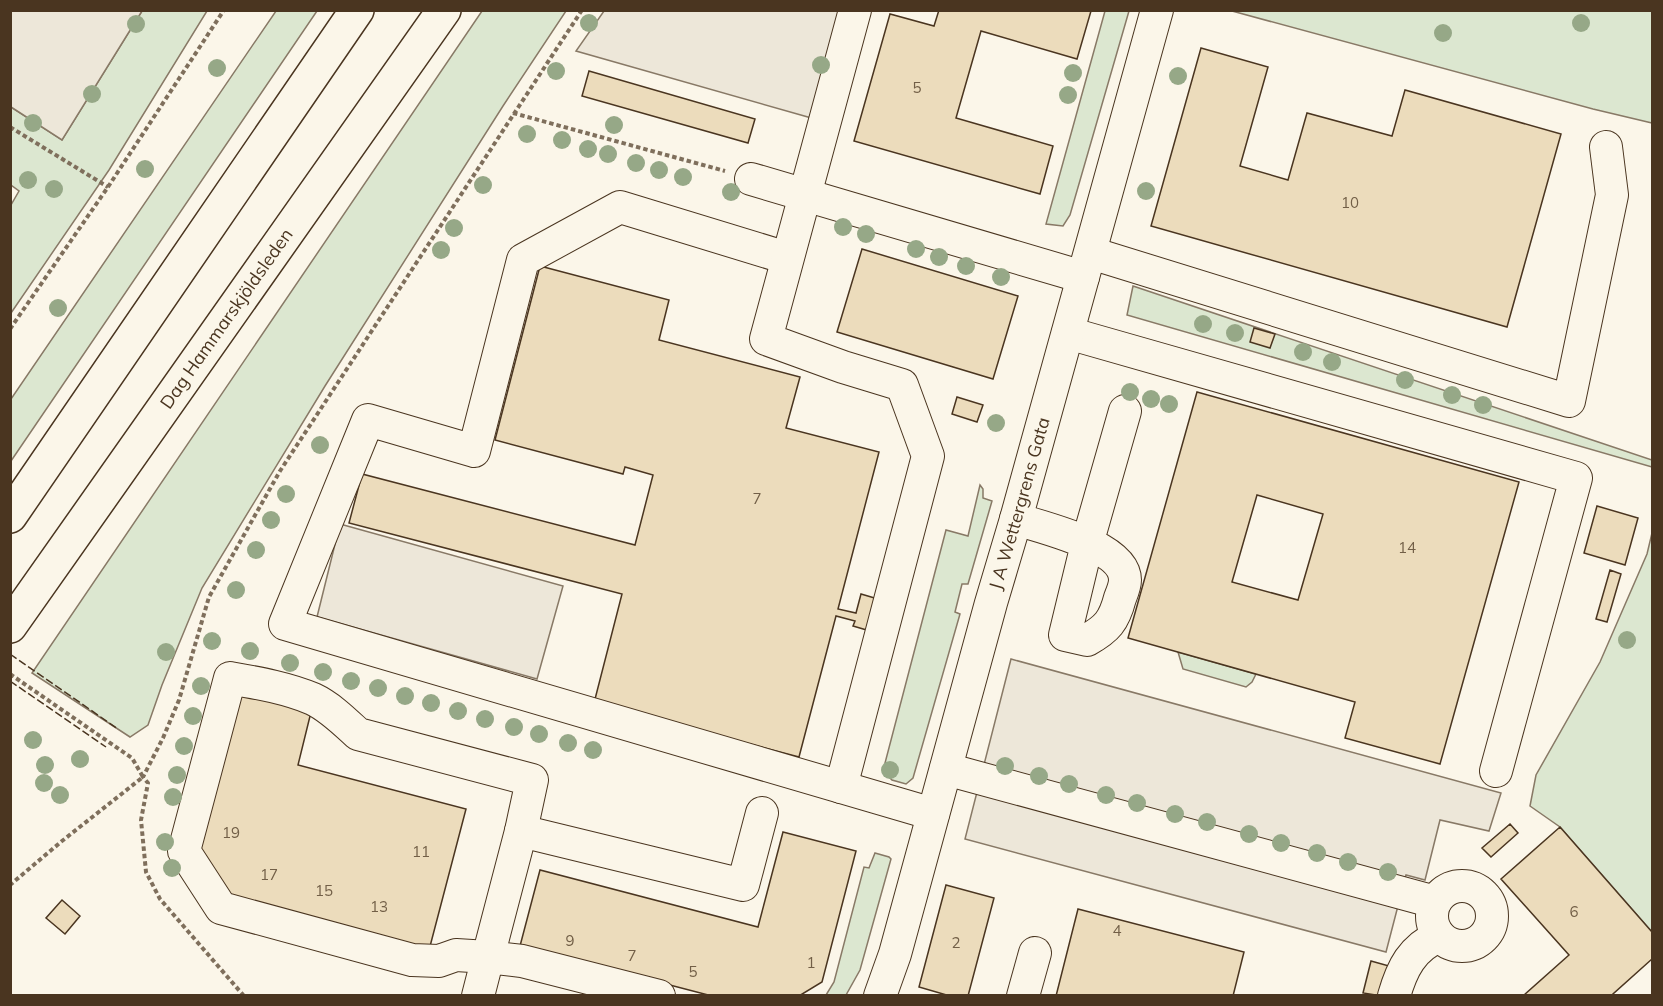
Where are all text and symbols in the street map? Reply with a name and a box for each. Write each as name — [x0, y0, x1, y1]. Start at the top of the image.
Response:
house number: 5 — [912, 78, 922, 97]
house number: 10 — [1341, 193, 1359, 212]
street label: Dag Hammarskjöldsleden — [155, 224, 298, 413]
street label: J A Wettergrens Gata — [984, 415, 1055, 592]
house number: 7 — [752, 489, 762, 508]
house number: 14 — [1398, 538, 1416, 557]
house number: 19 — [222, 823, 240, 842]
house number: 11 — [412, 842, 430, 861]
house number: 17 — [260, 865, 278, 884]
house number: 15 — [315, 881, 333, 900]
house number: 13 — [370, 897, 388, 916]
house number: 6 — [1569, 902, 1579, 921]
house number: 4 — [1112, 921, 1122, 940]
house number: 9 — [565, 931, 575, 950]
house number: 2 — [951, 933, 961, 952]
house number: 7 — [627, 946, 637, 965]
house number: 1 — [806, 953, 816, 972]
house number: 5 — [688, 962, 698, 981]

